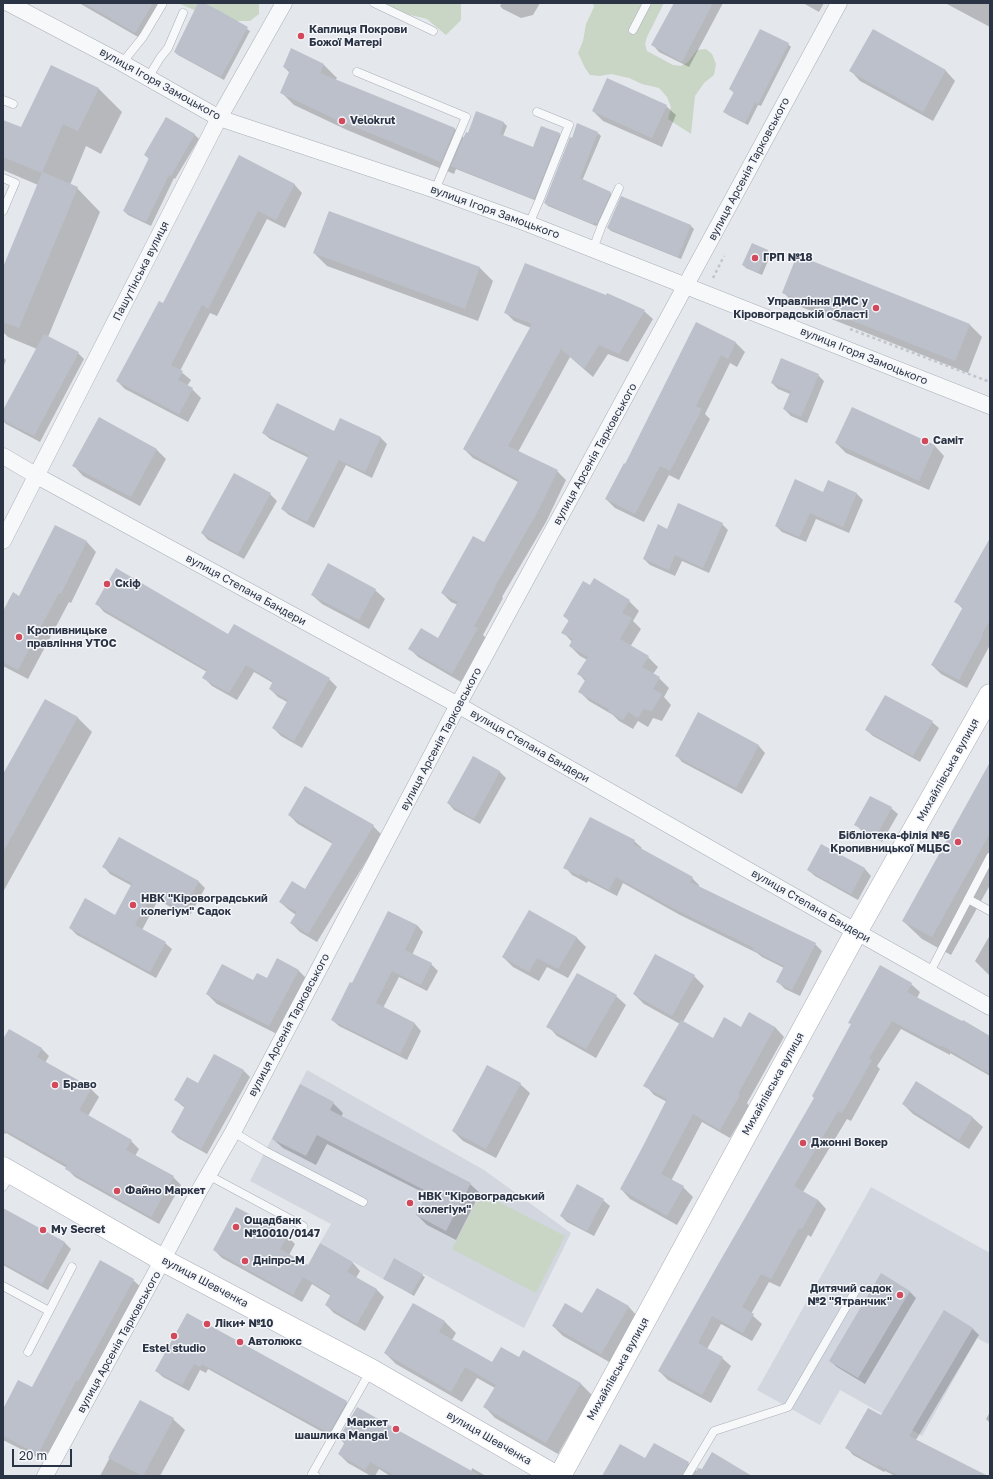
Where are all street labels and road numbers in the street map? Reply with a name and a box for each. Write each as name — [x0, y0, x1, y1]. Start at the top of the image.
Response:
street label: вулиця Ігоря Замоцького — [97, 45, 223, 123]
street label: вулиця Арсенія Тарковського — [706, 95, 792, 243]
street label: вулиця Ігоря Замоцького — [429, 182, 561, 242]
street label: Пашутінська вулиця — [110, 219, 172, 323]
street label: вулиця Ігоря Замоцького — [798, 324, 930, 388]
street label: вулиця Арсенія Тарковського — [550, 381, 640, 527]
street label: вулиця Степана Бандери — [184, 551, 308, 629]
street label: вулиця Арсенія Тарковського — [398, 665, 484, 813]
street label: вулиця Степана Бандери — [468, 706, 592, 786]
street label: Михайлівська вулиця — [914, 716, 982, 824]
street label: вулиця Степана Бандери — [749, 866, 873, 946]
street label: вулиця Арсенія Тарковського — [246, 951, 332, 1099]
street label: Михайлівська вулиця — [739, 1030, 807, 1138]
street label: вулиця Шевченка — [160, 1254, 250, 1310]
street label: вулиця Арсенія Тарковського — [74, 1269, 164, 1415]
street label: Михайлівська вулиця — [584, 1315, 652, 1423]
street label: вулиця Шевченка — [444, 1408, 534, 1468]

